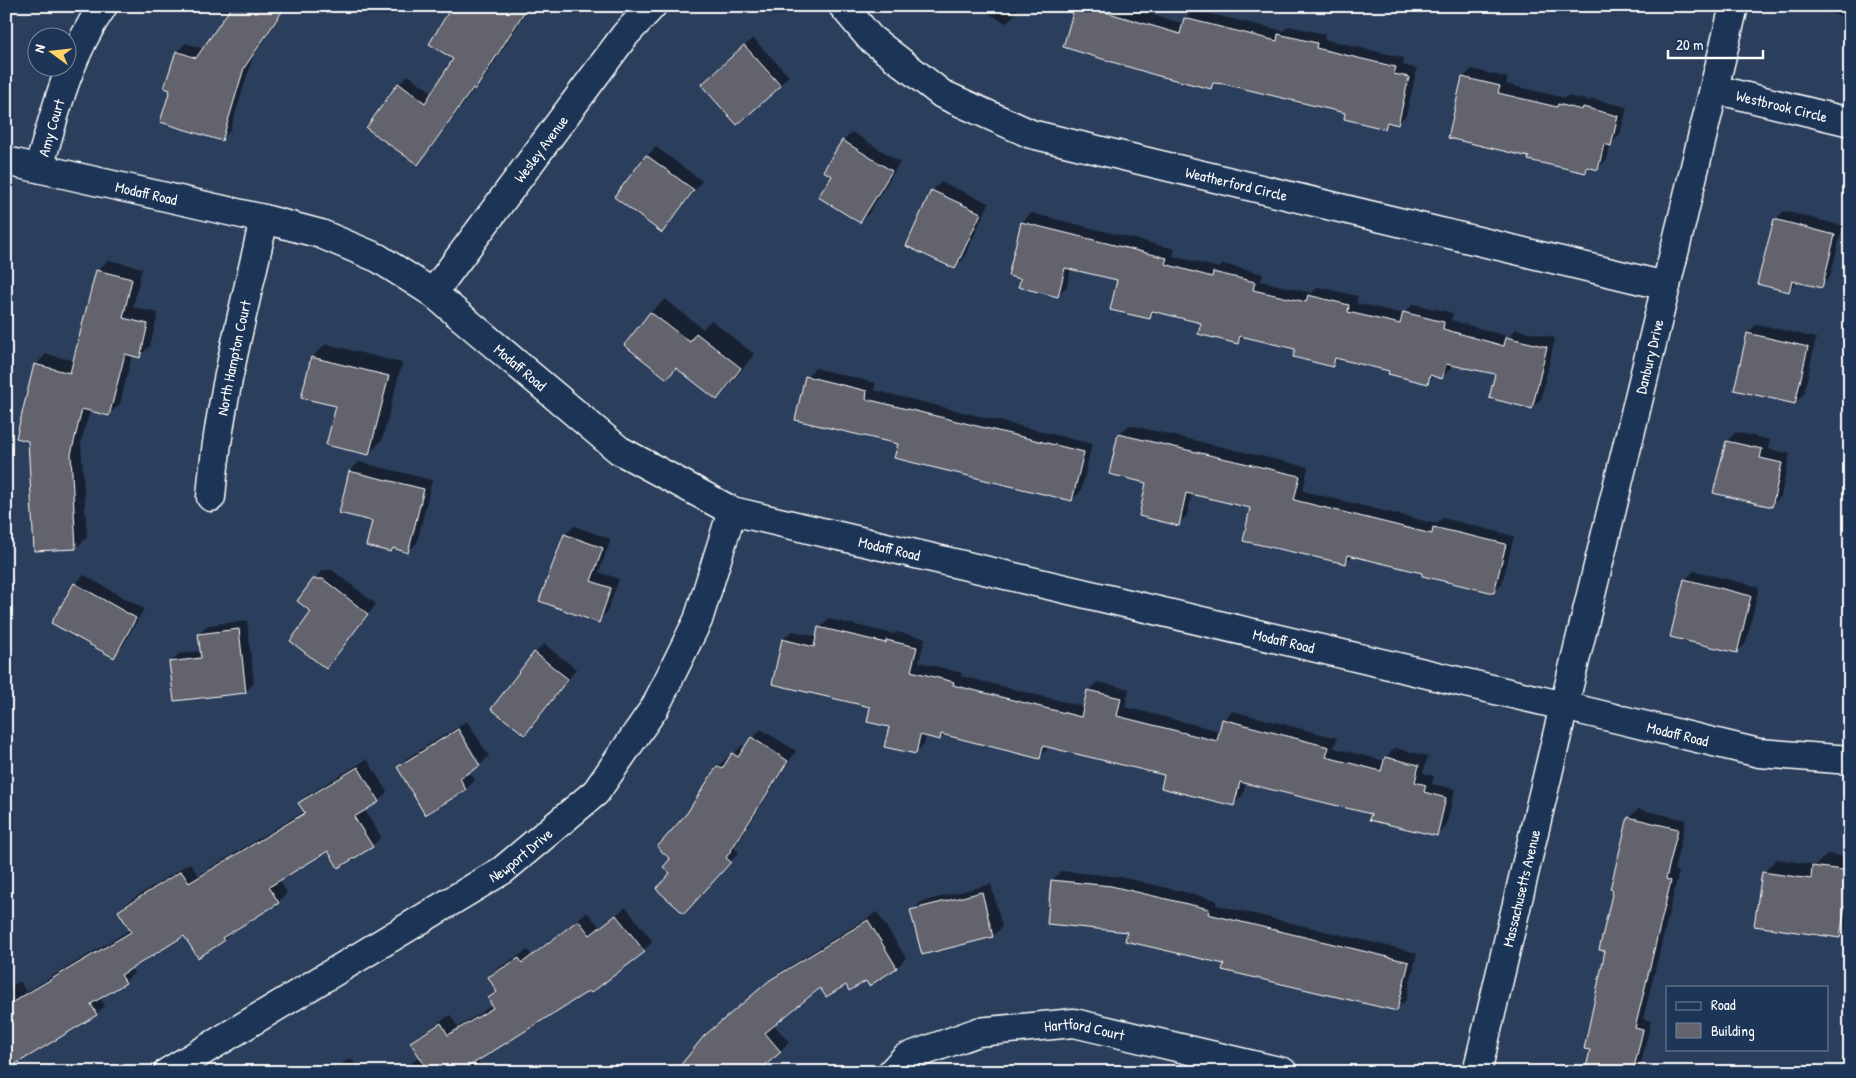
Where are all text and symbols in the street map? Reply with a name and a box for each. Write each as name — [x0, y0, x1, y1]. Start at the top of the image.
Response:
north arrow — [28, 28, 78, 78]
scale bar — [1668, 28, 1764, 60]
text: 20 m — [1676, 34, 1703, 55]
text: N — [29, 42, 49, 55]
street label: Westbrook Circle — [1734, 84, 1830, 127]
street label: Amy Court — [32, 96, 69, 159]
street label: Wesley Avenue — [508, 111, 572, 187]
street label: Weatherford Circle — [1183, 161, 1290, 206]
street label: Modaff Road — [114, 175, 180, 210]
street label: North Hampton Court — [211, 297, 256, 417]
street label: Danbury Drive — [1630, 317, 1668, 396]
street label: Modaff Road — [490, 339, 551, 395]
street label: Modaff Road — [857, 531, 923, 565]
street label: Modaff Road — [1251, 623, 1317, 658]
street label: Modaff Road — [1645, 716, 1711, 751]
street label: Newport Drive — [485, 823, 556, 887]
street label: Massachusetts Avenue — [1497, 827, 1545, 949]
legend — [1666, 986, 1828, 1050]
text: Road — [1711, 994, 1736, 1015]
street label: Hartford Court — [1043, 1013, 1128, 1045]
text: Building — [1711, 1020, 1755, 1041]

